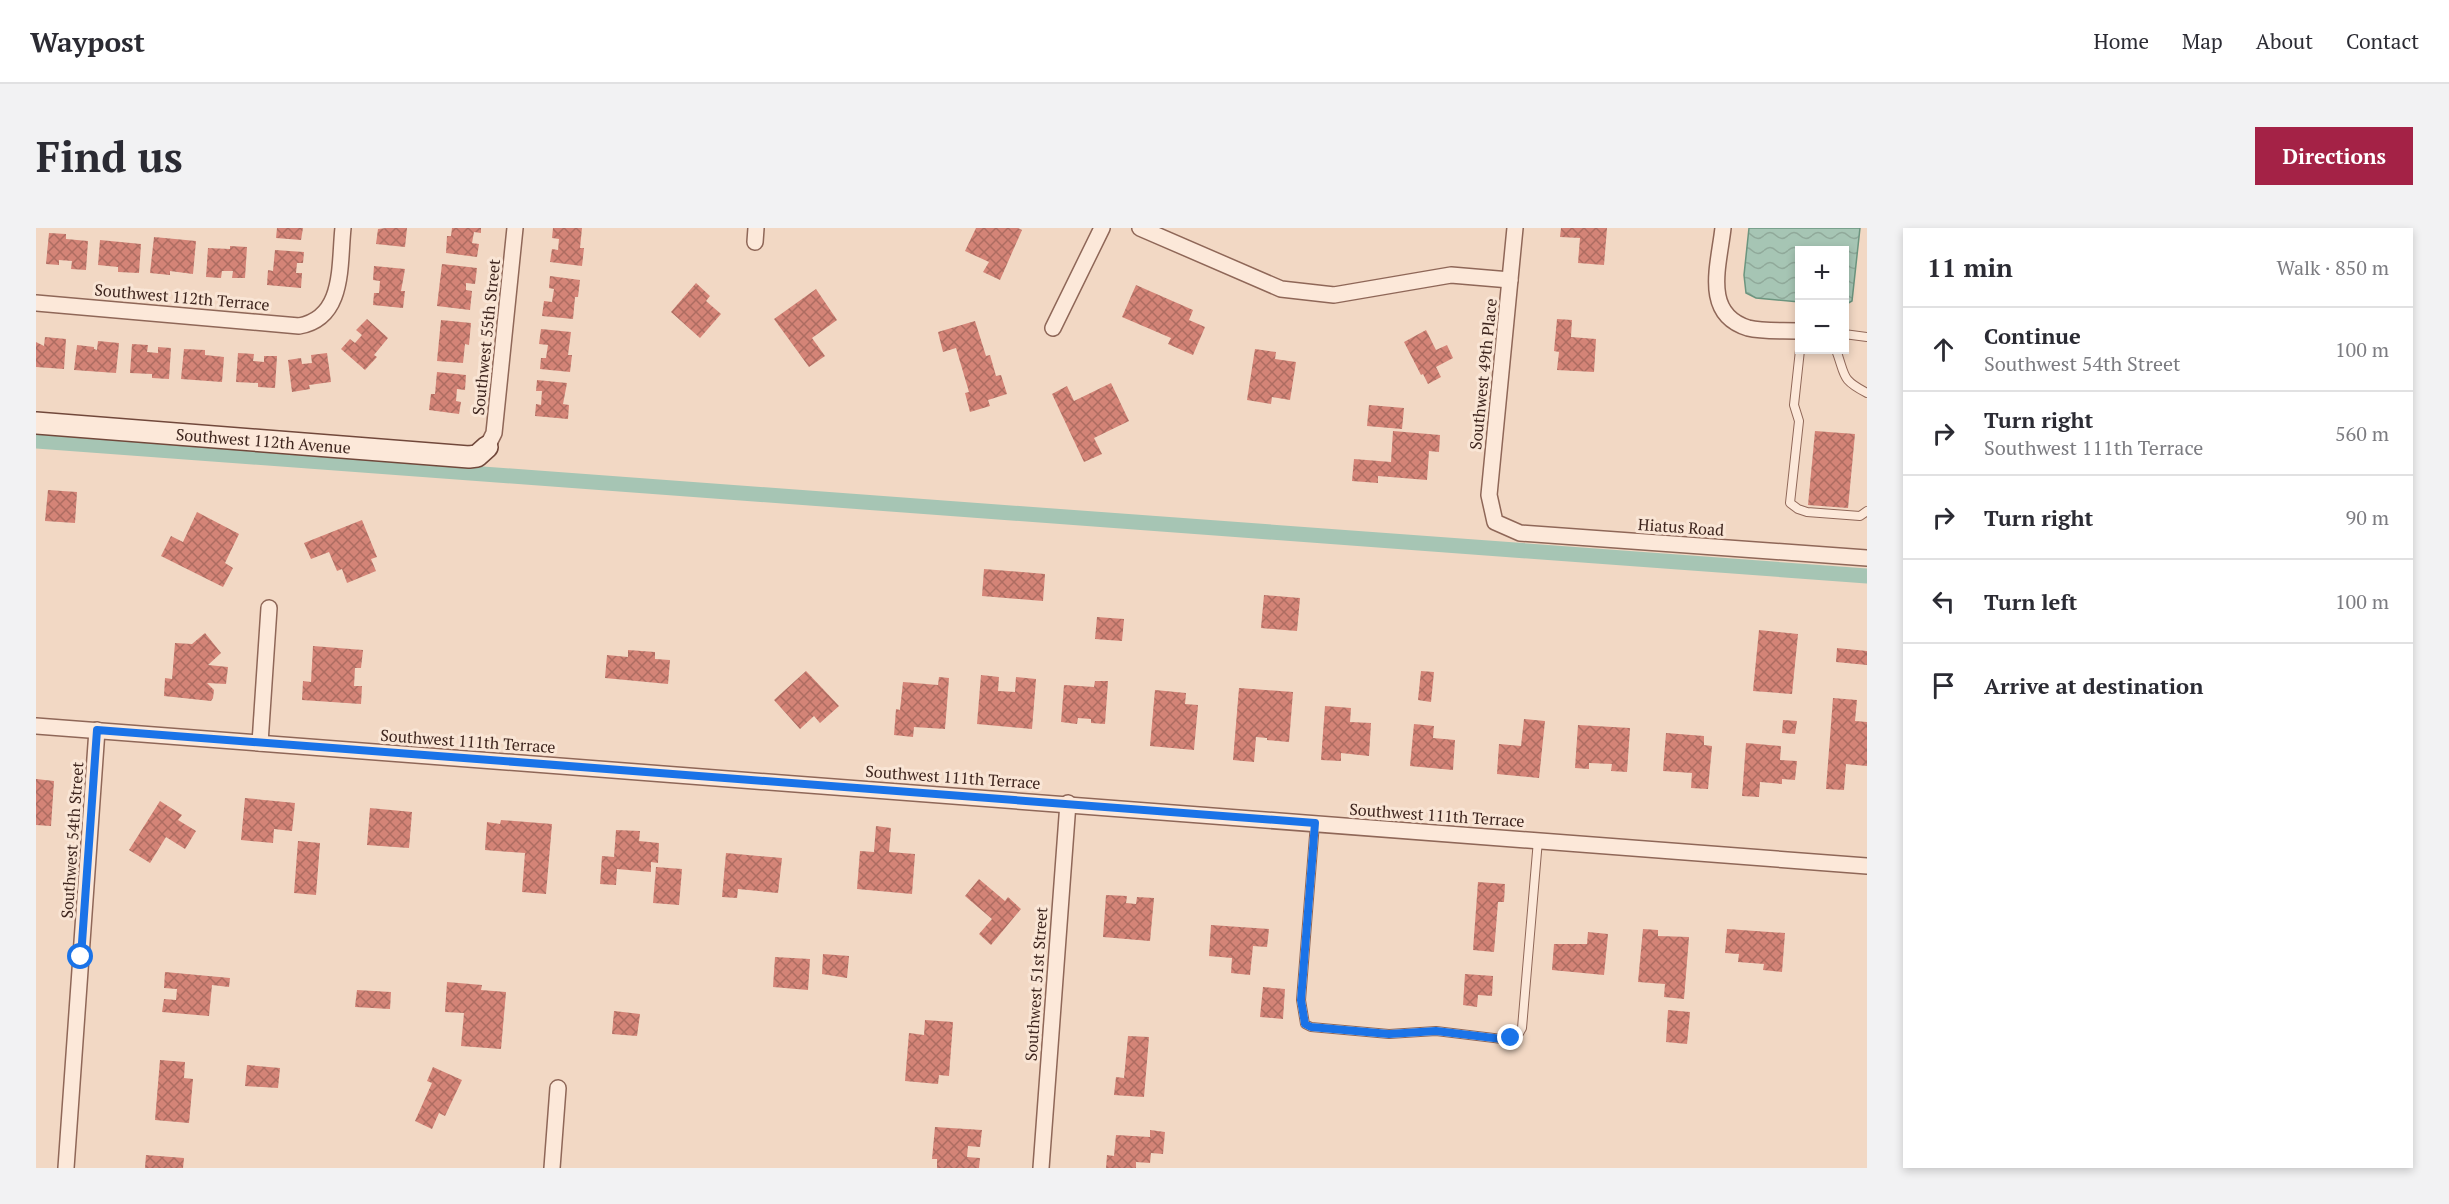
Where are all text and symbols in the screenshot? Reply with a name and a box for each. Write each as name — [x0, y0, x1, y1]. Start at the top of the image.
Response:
text: Waypost — [30, 23, 145, 60]
text: Home — [2093, 27, 2149, 55]
text: Map — [2182, 27, 2223, 55]
text: About — [2256, 27, 2313, 55]
text: Contact — [2346, 27, 2419, 55]
button: Directions — [2255, 127, 2413, 185]
text: Find us — [36, 128, 183, 184]
map controls — [1795, 246, 1849, 354]
button: + — [1795, 246, 1849, 300]
text: 11 min — [1927, 250, 2013, 284]
text: Walk · 850 m — [2277, 254, 2389, 281]
street label: Southwest 55th Street — [467, 258, 505, 416]
street label: Southwest 112th Terrace — [94, 278, 270, 316]
street label: Southwest 49th Place — [1464, 297, 1502, 451]
button: − — [1795, 300, 1849, 354]
text: Continue — [1984, 321, 2081, 350]
icon: ahead — [1927, 333, 1960, 366]
text: 100 m — [2335, 336, 2389, 363]
text: Southwest 54th Street — [1984, 350, 2180, 377]
text: Turn right — [1984, 405, 2093, 434]
icon: right — [1927, 417, 1960, 450]
text: 560 m — [2335, 420, 2389, 447]
street label: Southwest 112th Avenue — [175, 423, 352, 459]
text: Southwest 111th Terrace — [1984, 434, 2203, 461]
icon: right — [1927, 501, 1960, 534]
text: Turn right — [1984, 503, 2093, 532]
text: 90 m — [2346, 504, 2389, 531]
street label: Hiatus Road — [1637, 513, 1725, 541]
icon: left — [1927, 585, 1960, 618]
text: Turn left — [1984, 587, 2077, 616]
text: 100 m — [2335, 588, 2389, 615]
icon: arrive — [1927, 669, 1960, 702]
text: Arrive at destination — [1984, 671, 2203, 700]
street label: Southwest 111th Terrace — [380, 724, 556, 758]
street label: Southwest 111th Terrace — [865, 760, 1041, 794]
street label: Southwest 54th Street — [56, 761, 88, 919]
street label: Southwest 111th Terrace — [1349, 798, 1525, 832]
street label: Southwest 51st Street — [1020, 906, 1052, 1062]
route start — [67, 943, 93, 969]
route end — [1497, 1024, 1523, 1050]

